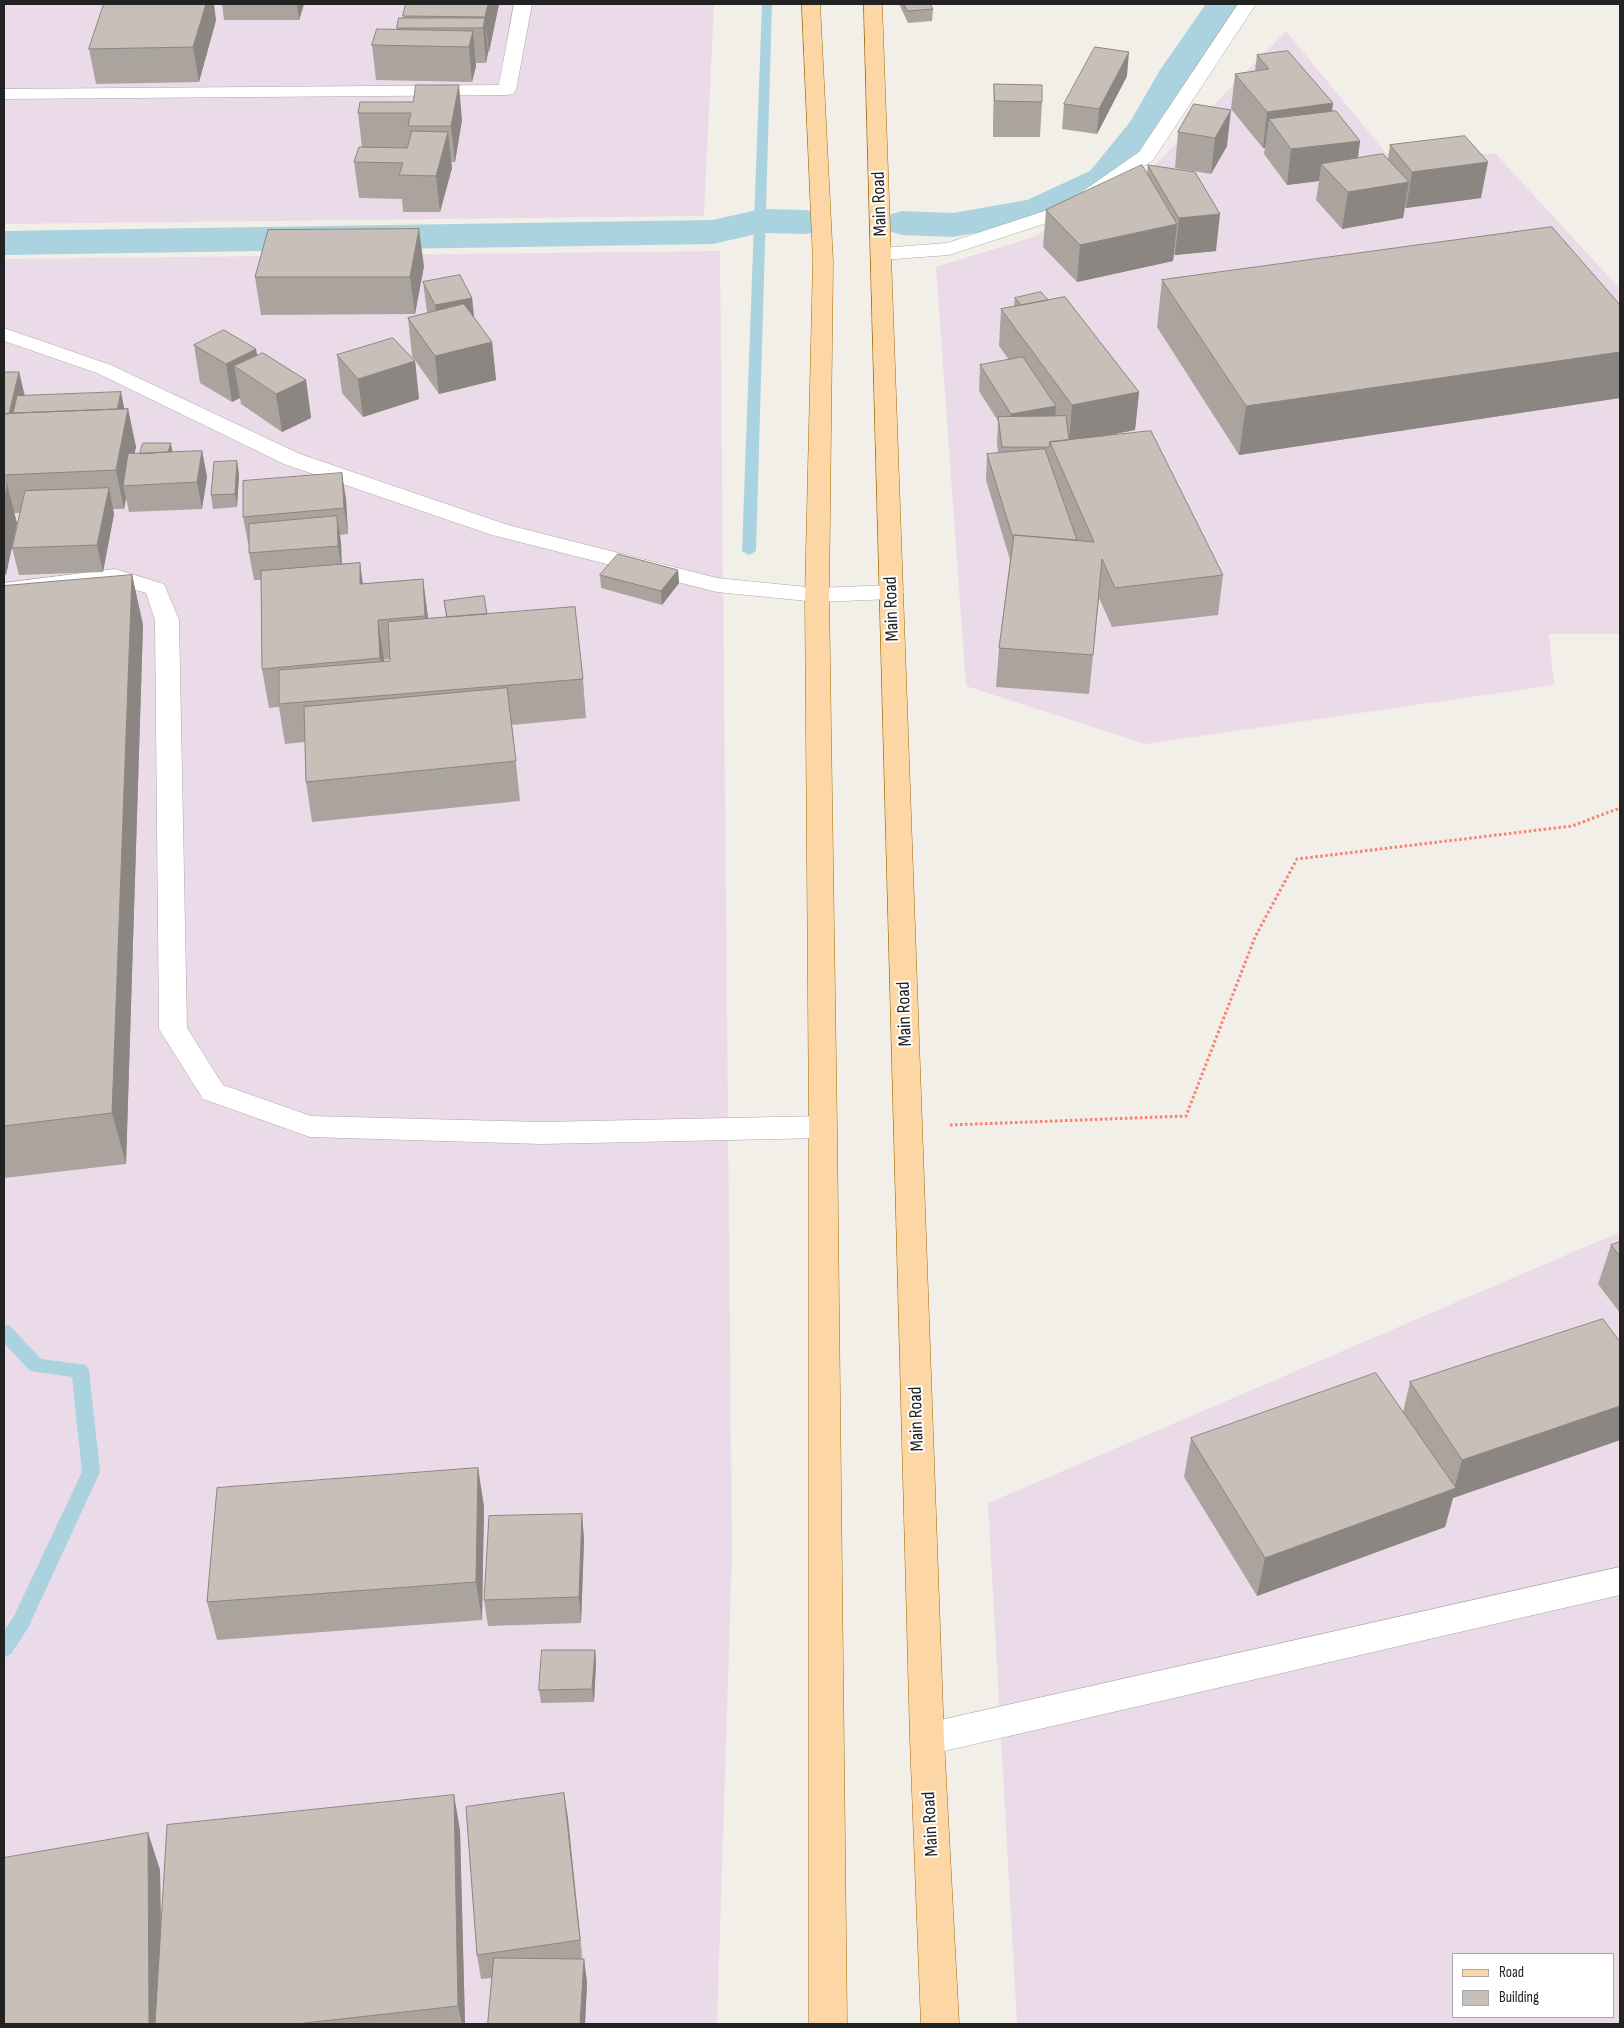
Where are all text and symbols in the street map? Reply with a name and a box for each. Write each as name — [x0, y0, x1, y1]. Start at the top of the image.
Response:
street label: Main Road — [867, 171, 893, 237]
street label: Main Road — [879, 576, 905, 642]
street label: Main Road — [892, 981, 918, 1047]
street label: Main Road — [904, 1386, 930, 1452]
street label: Main Road — [918, 1791, 944, 1857]
legend — [1452, 1953, 1614, 2018]
text: Road — [1499, 1963, 1524, 1982]
text: Building — [1499, 1988, 1539, 2007]

